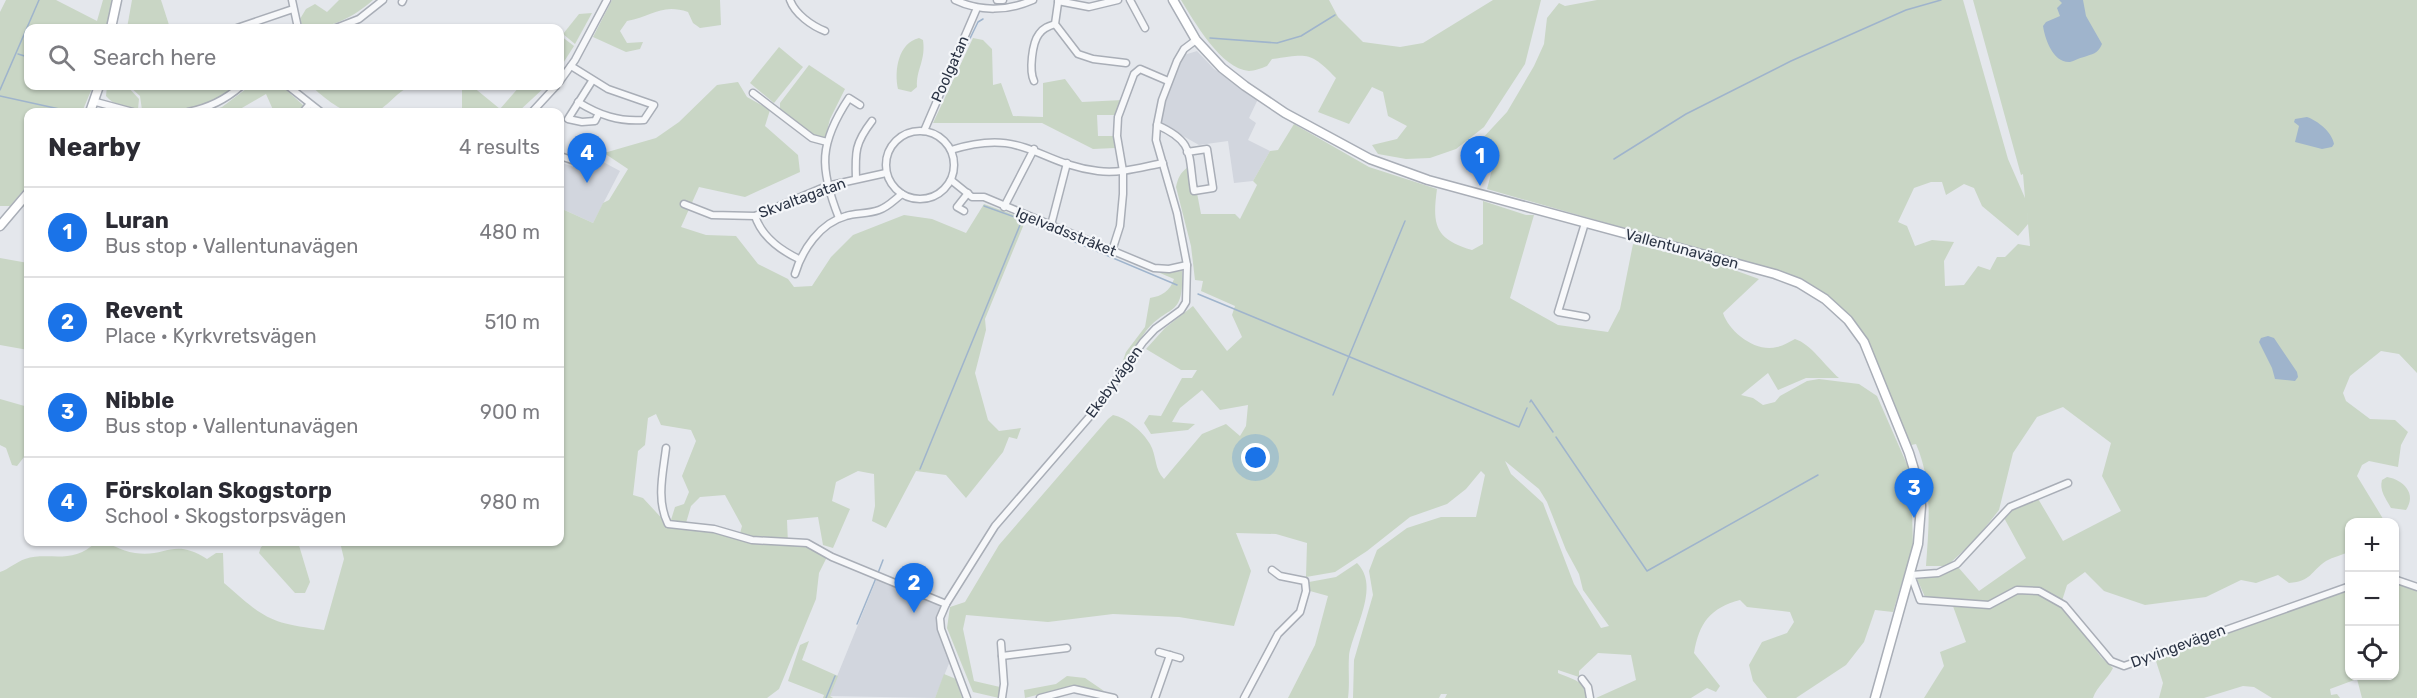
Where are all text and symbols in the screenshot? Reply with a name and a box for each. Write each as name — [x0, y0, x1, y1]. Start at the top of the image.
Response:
search box — [24, 24, 564, 90]
street label: Poolgatan — [927, 33, 973, 105]
icon: search — [45, 41, 78, 74]
text: Search here — [93, 44, 216, 71]
text: Nearby — [48, 132, 141, 163]
pin: 4 — [568, 134, 606, 183]
text: 4 results — [459, 135, 540, 159]
pin: 1 — [1460, 136, 1500, 186]
street label: Skvaltagatan — [756, 174, 848, 222]
street label: Igelvadsstråket — [1013, 204, 1119, 260]
text: Luran — [105, 207, 169, 234]
text: 1 — [63, 220, 72, 244]
text: 480 m — [479, 220, 540, 244]
street label: Vallentunavägen — [1623, 225, 1741, 273]
text: Bus stop · Vallentunavägen — [105, 234, 358, 258]
text: Revent — [105, 297, 183, 324]
text: 2 — [61, 310, 74, 334]
text: 510 m — [484, 310, 540, 334]
text: Place · Kyrkvretsvägen — [105, 324, 317, 348]
street label: Ekebyvägen — [1082, 343, 1146, 421]
text: Nibble — [105, 387, 174, 414]
text: 3 — [61, 400, 74, 424]
text: 900 m — [480, 400, 540, 424]
text: Bus stop · Vallentunavägen — [105, 414, 358, 438]
your location — [1241, 443, 1270, 472]
pin: 3 — [1894, 468, 1934, 518]
text: Förskolan Skogstorp — [105, 477, 332, 504]
text: 4 — [61, 490, 74, 514]
text: 980 m — [480, 490, 540, 514]
text: School · Skogstorpsvägen — [105, 504, 346, 528]
map controls — [2345, 518, 2399, 680]
button: + — [2345, 518, 2399, 572]
pin: 2 — [894, 564, 934, 613]
button: − — [2345, 572, 2399, 626]
street label: Dyvingevägen — [2128, 621, 2228, 671]
button: locate — [2345, 626, 2399, 680]

